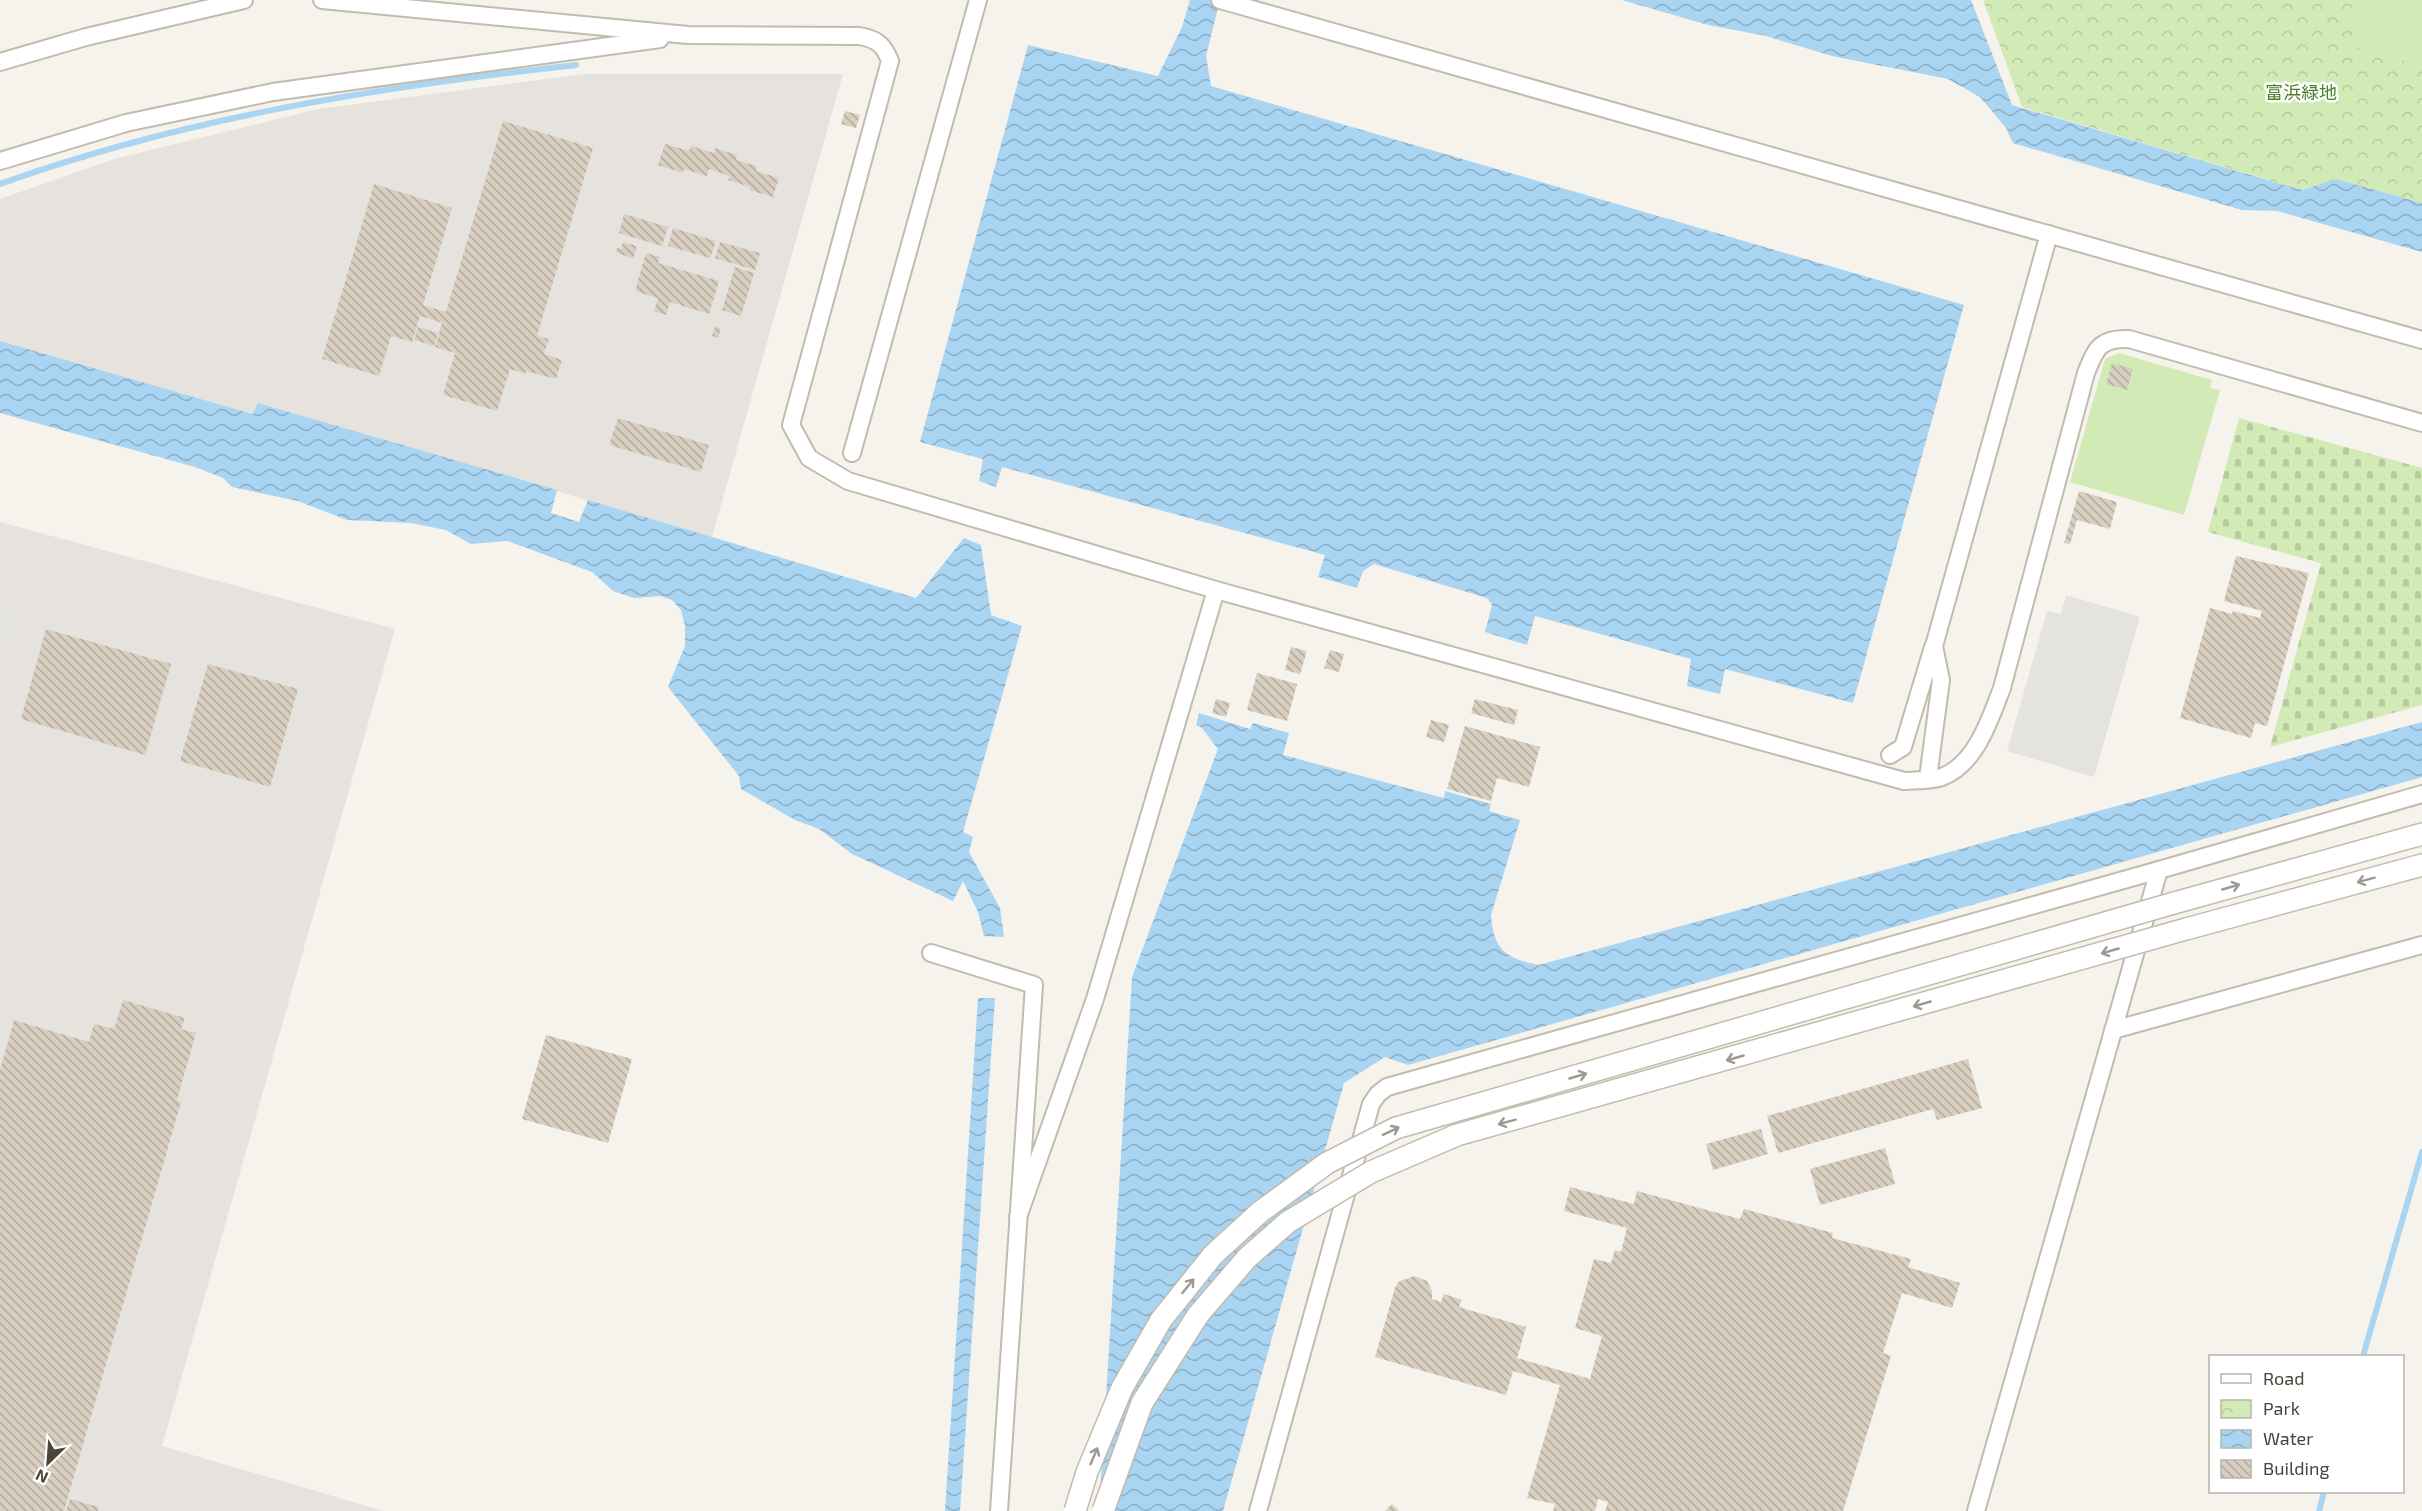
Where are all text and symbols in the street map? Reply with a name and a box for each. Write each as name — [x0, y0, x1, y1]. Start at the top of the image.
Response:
park label: 富浜緑地 — [2265, 81, 2337, 103]
one-way arrow — [2356, 875, 2375, 887]
one-way arrow — [2221, 881, 2240, 892]
one-way arrow — [2101, 946, 2120, 957]
one-way arrow — [1913, 999, 1932, 1010]
one-way arrow — [1725, 1053, 1744, 1064]
one-way arrow — [1568, 1070, 1587, 1081]
one-way arrow — [1497, 1117, 1516, 1128]
one-way arrow — [1382, 1125, 1400, 1137]
one-way arrow — [1182, 1278, 1195, 1294]
legend — [2209, 1355, 2404, 1493]
text: Road — [2263, 1367, 2304, 1389]
text: Park — [2263, 1397, 2300, 1419]
text: Water — [2263, 1427, 2313, 1449]
north arrow — [18, 1433, 78, 1493]
one-way arrow — [1089, 1447, 1100, 1465]
text: Building — [2263, 1457, 2330, 1479]
text: N — [32, 1466, 51, 1488]

